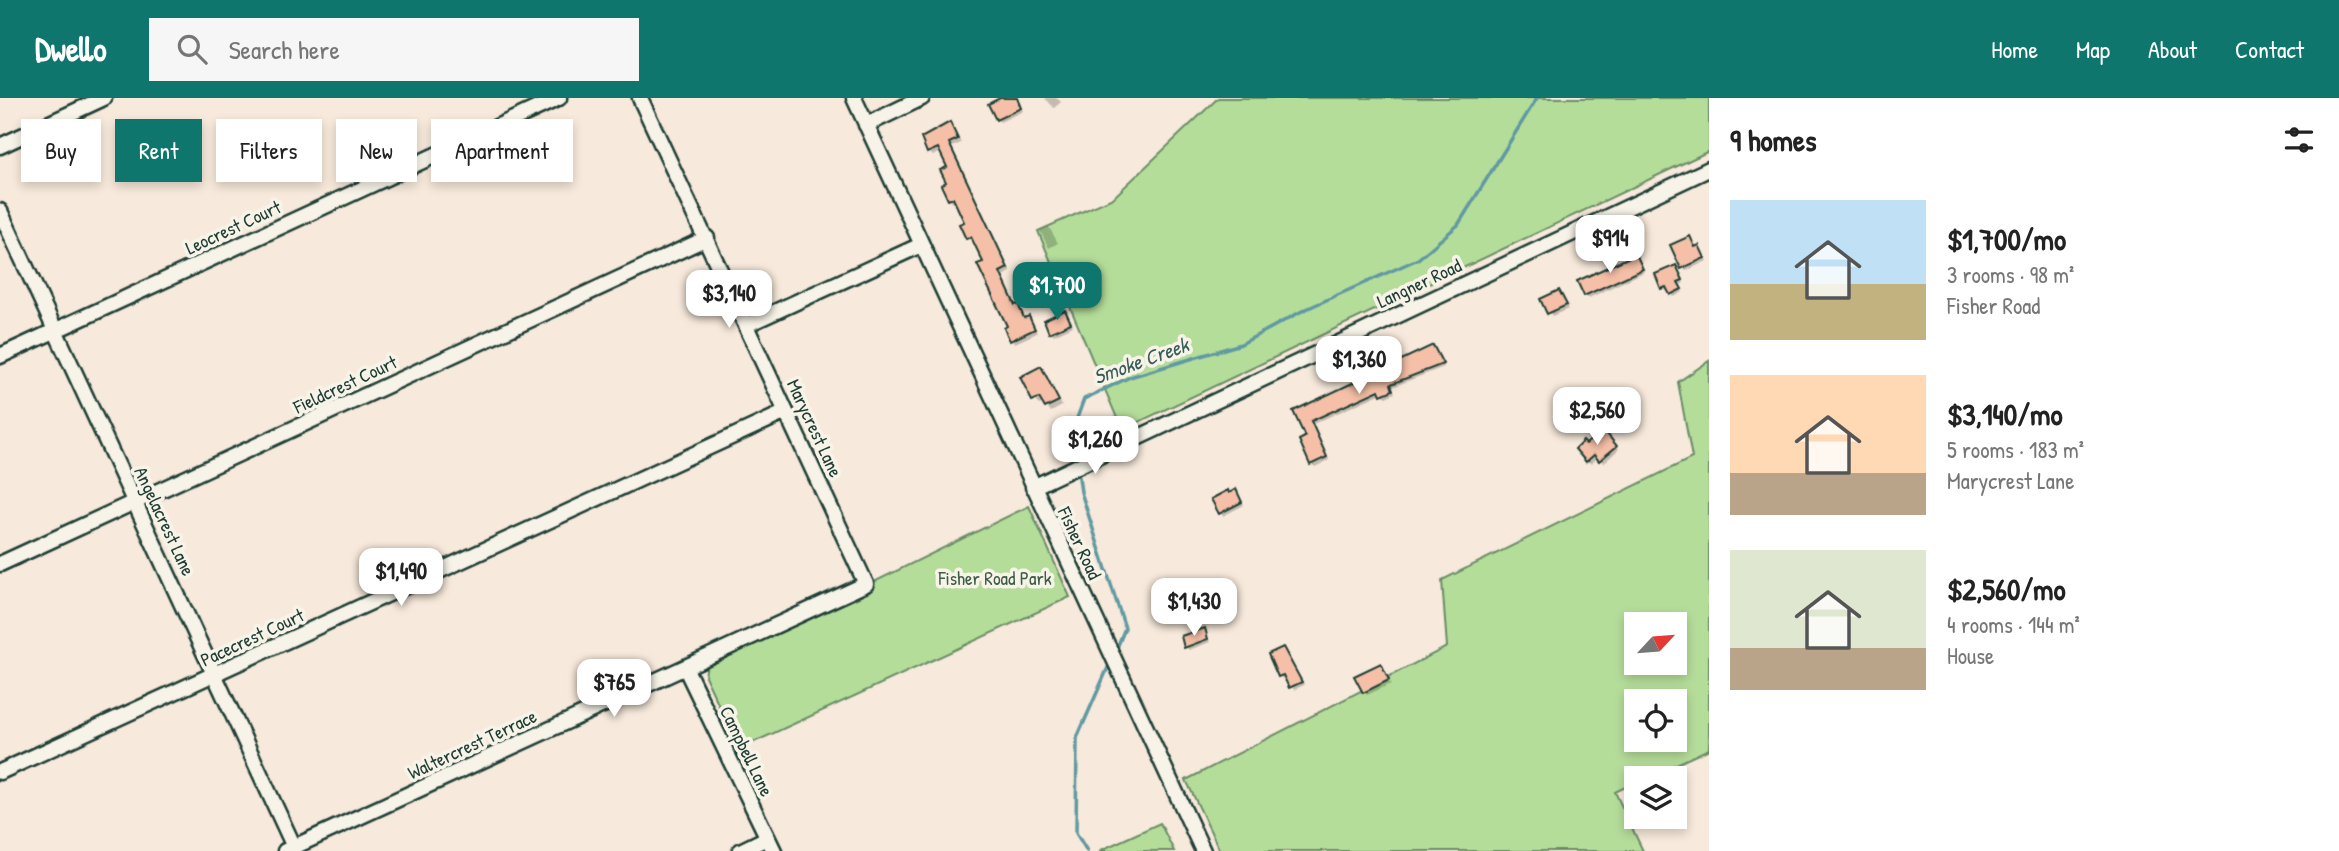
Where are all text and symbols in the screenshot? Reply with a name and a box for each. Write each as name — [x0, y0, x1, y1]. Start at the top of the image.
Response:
search box — [149, 18, 639, 81]
text: Dwello — [35, 27, 107, 71]
icon: search — [173, 30, 211, 68]
text: Search here — [229, 32, 340, 67]
text: Home — [1991, 33, 2038, 65]
text: Map — [2076, 33, 2110, 65]
text: About — [2148, 33, 2197, 65]
text: Contact — [2235, 33, 2304, 65]
chip: Buy — [21, 119, 101, 182]
chip: Rent — [115, 119, 202, 182]
chip: Filters — [216, 119, 322, 182]
chip: New — [336, 119, 417, 182]
chip: Apartment — [431, 119, 573, 182]
text: 9 homes — [1730, 120, 1817, 160]
icon: filters — [2280, 121, 2318, 159]
street label: Leocrest Court — [181, 193, 285, 260]
pin: $914 — [1569, 216, 1651, 275]
text: $1,700/mo — [1947, 219, 2066, 259]
text: $914 — [1591, 222, 1629, 253]
icon: home — [1786, 228, 1870, 312]
street label: Langner Road — [1372, 252, 1466, 314]
text: 3 rooms · 98 m² — [1947, 259, 2074, 290]
pin: $1,700 — [1000, 262, 1114, 322]
text: $1,700 — [1029, 269, 1085, 300]
pin: $3,140 — [672, 271, 786, 330]
text: $3,140 — [702, 277, 756, 308]
text: Fisher Road — [1947, 290, 2040, 321]
water label: Smoke Creek — [1089, 329, 1195, 391]
pin: $1,360 — [1302, 336, 1416, 396]
text: $1,360 — [1332, 343, 1386, 374]
street label: Fieldcrest Court — [288, 348, 401, 420]
street label: Marycrest Lane — [781, 375, 849, 482]
pin: $2,560 — [1540, 388, 1654, 447]
text: $2,560 — [1569, 394, 1625, 425]
text: $3,140/mo — [1947, 394, 2062, 434]
icon: home — [1786, 403, 1870, 487]
pin: $1,260 — [1038, 416, 1152, 476]
text: $1,260 — [1068, 423, 1122, 454]
text: 5 rooms · 183 m² — [1947, 434, 2084, 465]
street label: Angelacrest Lane — [128, 462, 202, 580]
text: Marycrest Lane — [1947, 465, 2074, 496]
street label: Fisher Road — [1052, 502, 1108, 584]
pin: $1,490 — [344, 548, 458, 608]
text: $1,490 — [375, 555, 427, 586]
park label: Fisher Road Park — [937, 565, 1052, 591]
text: $2,560/mo — [1947, 569, 2066, 609]
pin: $1,430 — [1137, 578, 1251, 638]
icon: home — [1786, 578, 1870, 662]
text: $1,430 — [1167, 585, 1221, 616]
street label: Pacecrest Court — [196, 601, 308, 672]
text: 4 rooms · 144 m² — [1947, 609, 2080, 640]
north arrow — [1624, 612, 1687, 676]
map controls — [1624, 612, 1687, 829]
text: House — [1947, 640, 1994, 671]
pin: $765 — [573, 660, 655, 719]
text: $765 — [593, 666, 635, 697]
button: locate — [1624, 689, 1687, 752]
street label: Campbell Lane — [714, 701, 780, 801]
street label: Waltercrest Terrace — [403, 703, 541, 785]
button: layers — [1624, 766, 1687, 829]

